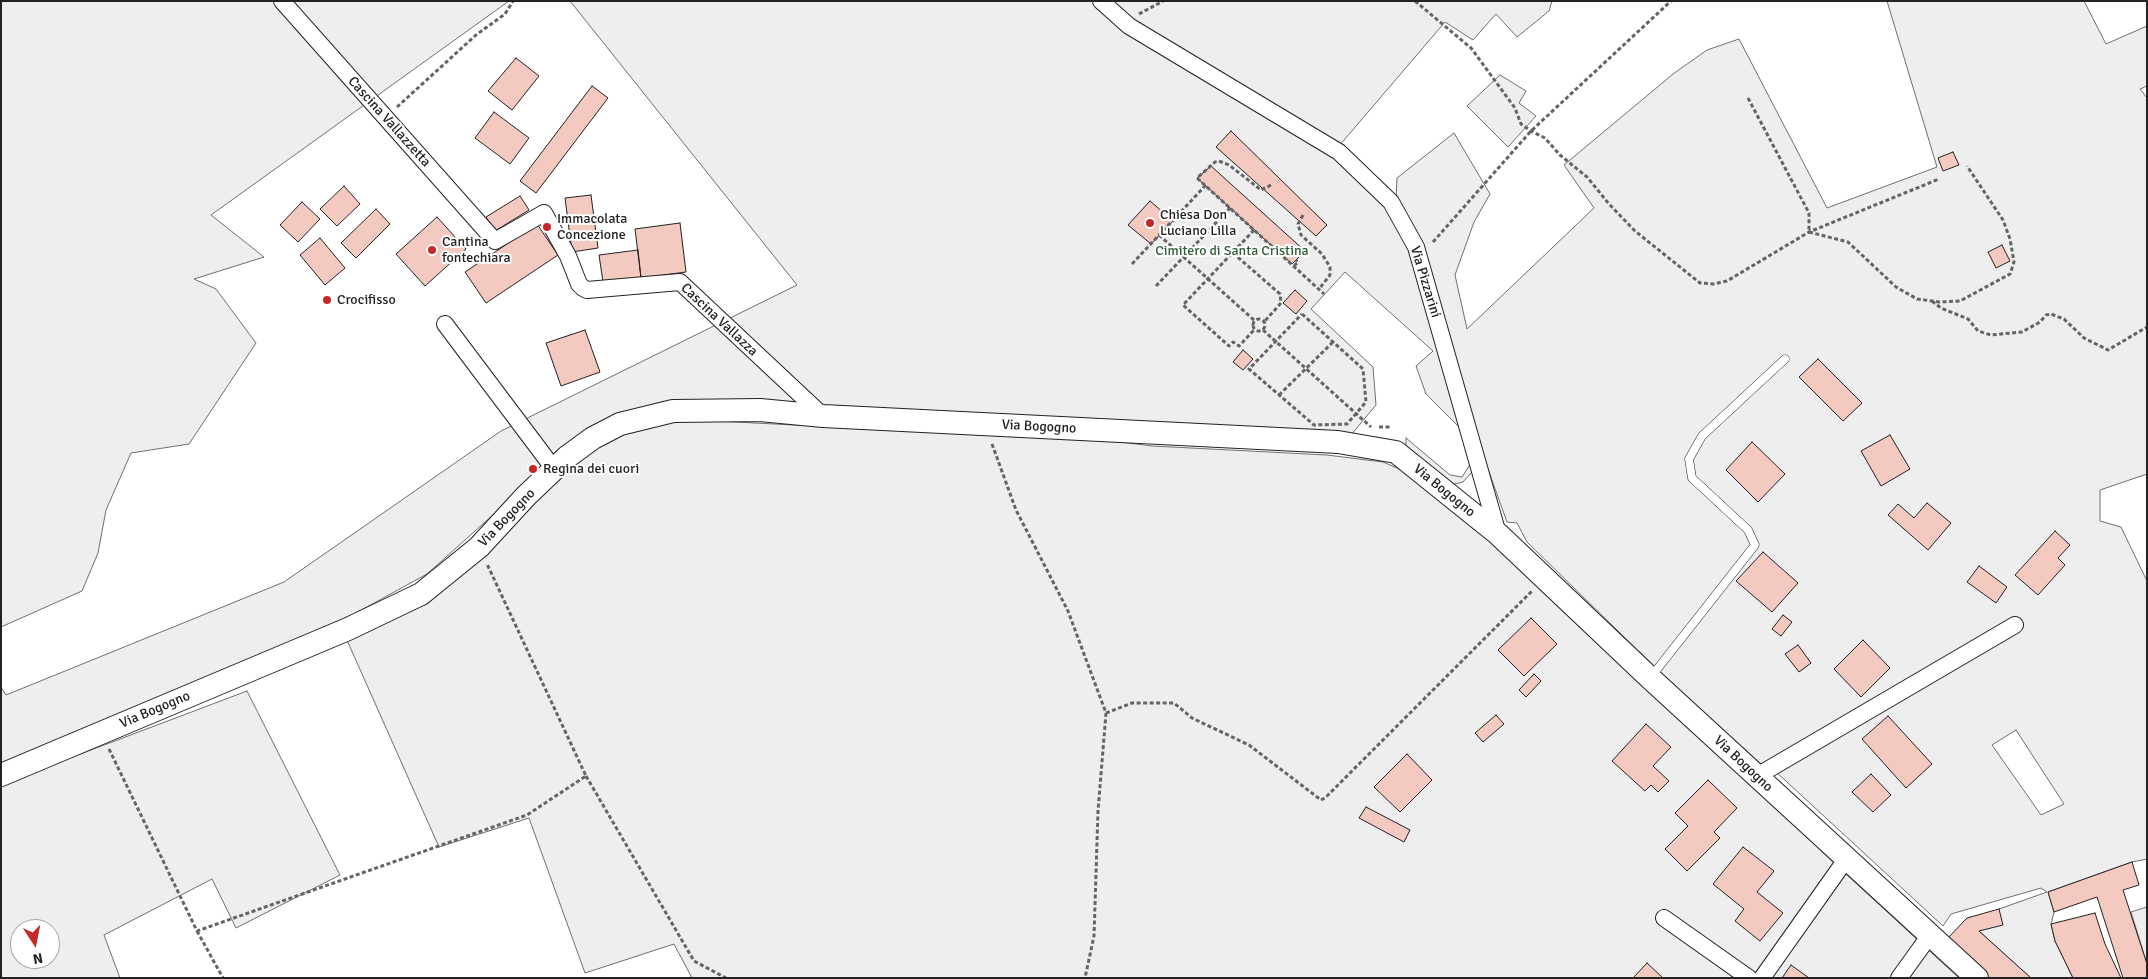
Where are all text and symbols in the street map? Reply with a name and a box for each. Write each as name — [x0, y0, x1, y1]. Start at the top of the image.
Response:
street label: Cascina Vallazzetta — [344, 73, 434, 171]
place label: Chiesa Don Luciano Lilla — [1160, 207, 1236, 240]
place label: Immacolata Concezione — [557, 211, 627, 243]
marker: Chiesa Don Luciano Lilla — [1144, 217, 1156, 229]
marker: Immacolata Concezione — [541, 221, 553, 233]
place label: Cantina fontechiara — [442, 234, 511, 266]
park label: Cimitero di Santa Cristina — [1155, 243, 1309, 259]
marker: Cantina fontechiara — [426, 244, 438, 256]
street label: Via Pizzarini — [1406, 244, 1444, 320]
street label: Cascina Vallazza — [677, 280, 761, 360]
place label: Crocifisso — [337, 292, 396, 308]
marker: Crocifisso — [321, 294, 333, 306]
street label: Via Bogogno — [1001, 417, 1077, 437]
place label: Regina dei cuori — [543, 461, 639, 477]
street label: Via Bogogno — [1410, 461, 1478, 521]
marker: Regina dei cuori — [527, 463, 539, 475]
street label: Via Bogogno — [475, 485, 539, 551]
street label: Via Bogogno — [117, 688, 193, 732]
street label: Via Bogogno — [1710, 732, 1776, 796]
north arrow — [10, 919, 60, 969]
text: N — [31, 949, 44, 968]

